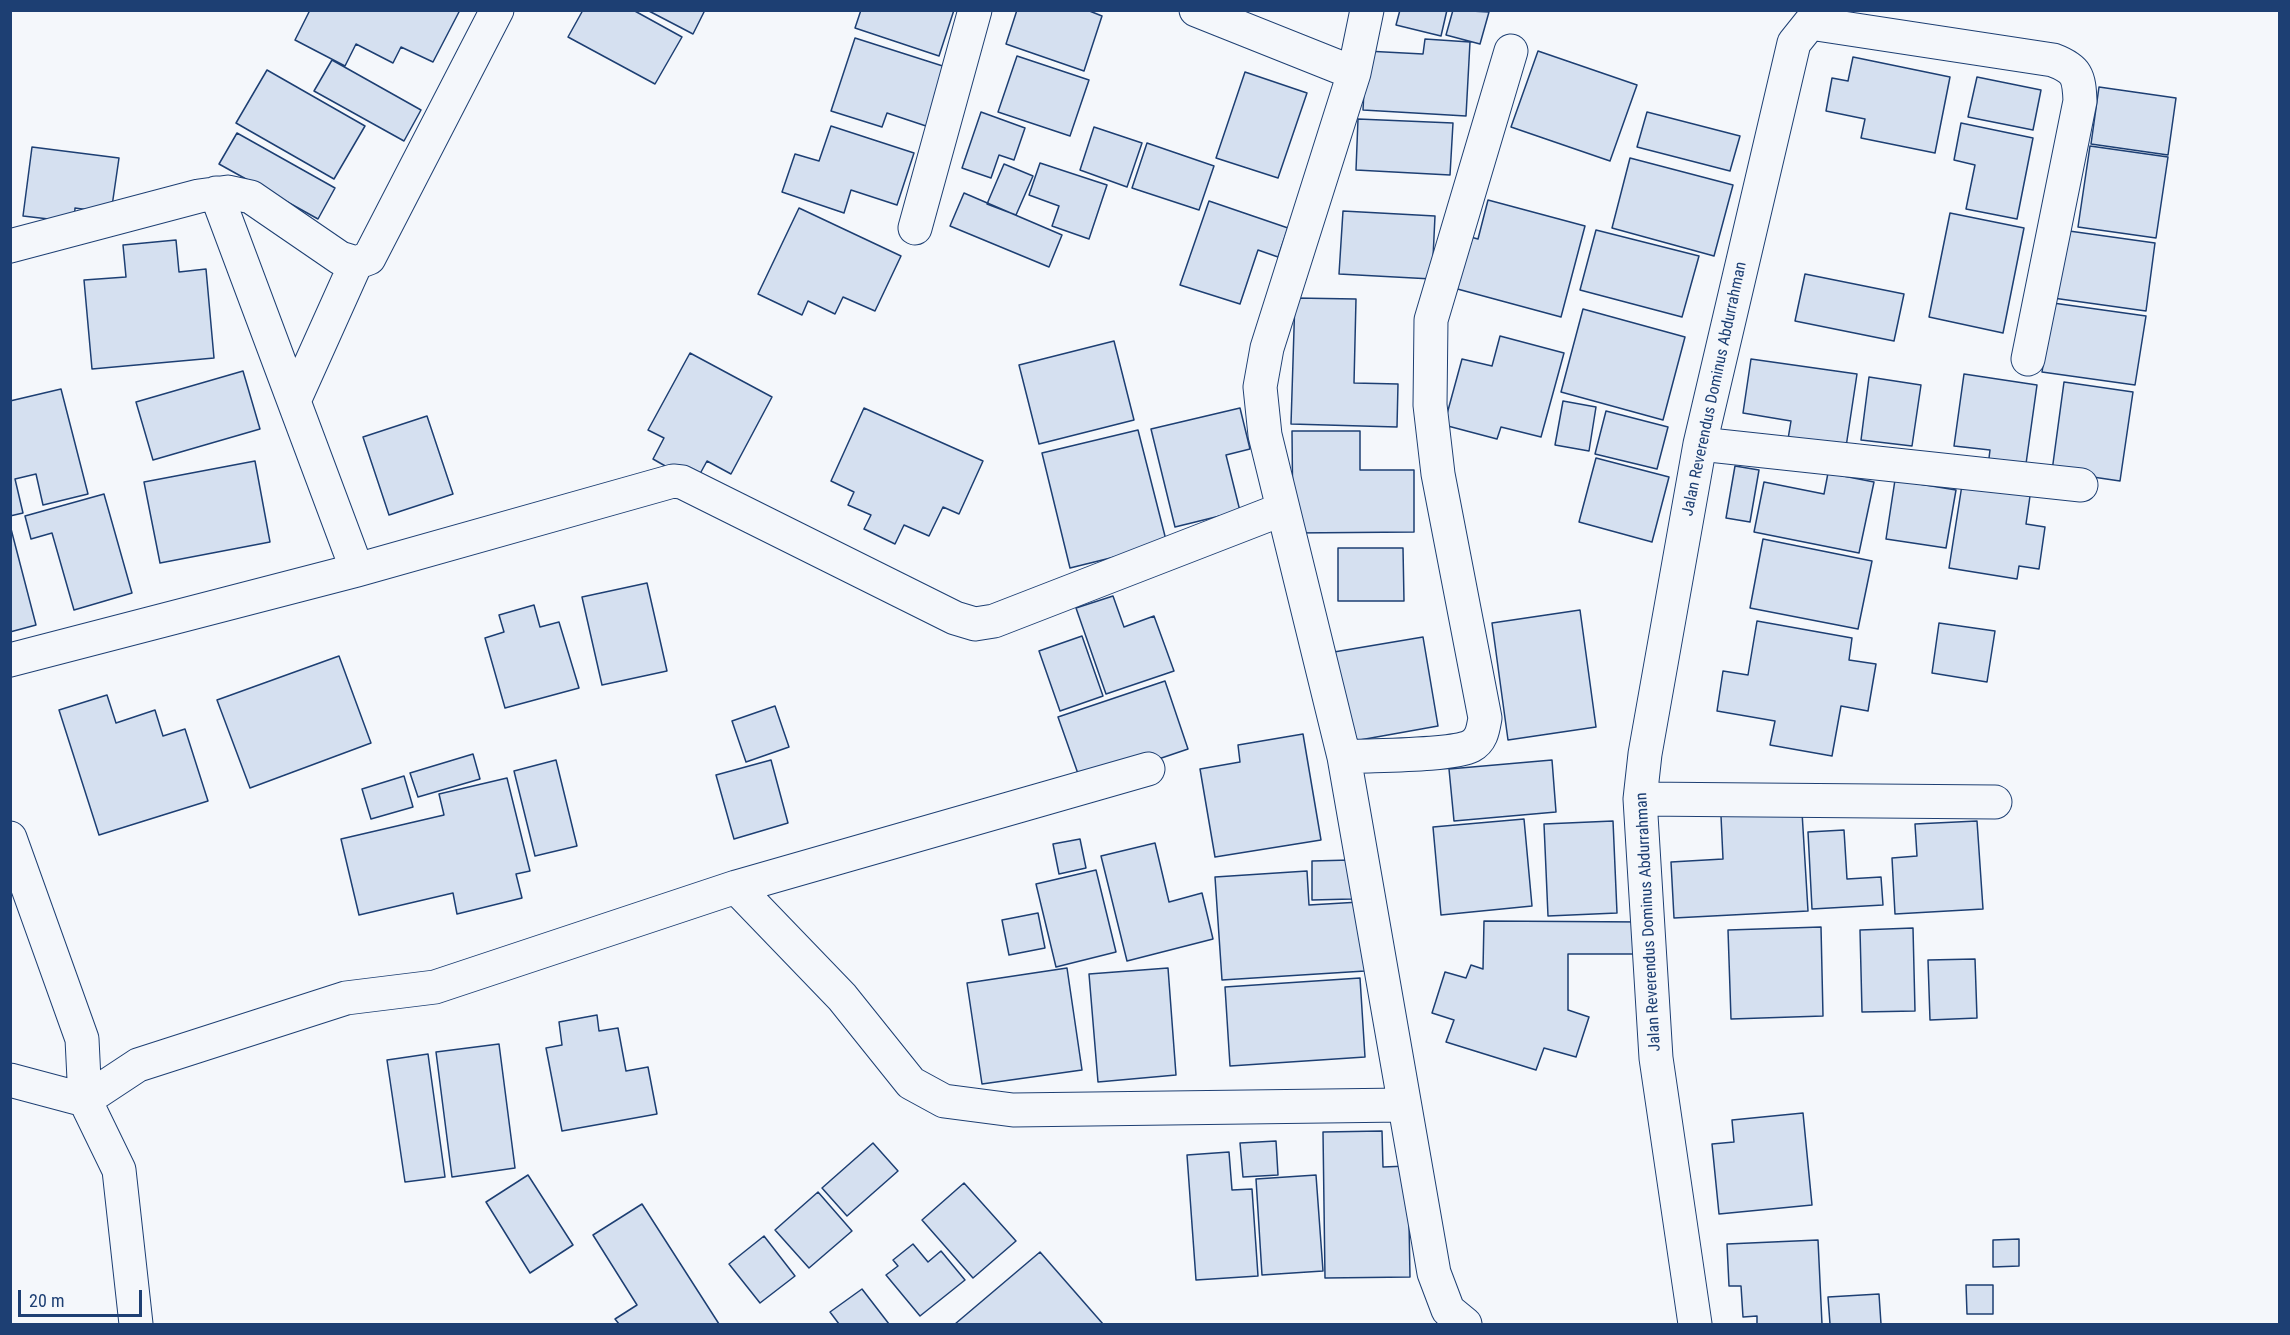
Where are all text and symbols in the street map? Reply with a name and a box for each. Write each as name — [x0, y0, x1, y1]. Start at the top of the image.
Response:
street label: Jalan Reverendus Dominus Abdurrahman — [1679, 260, 1751, 518]
street label: Jalan Reverendus Dominus Abdurrahman — [1633, 792, 1665, 1052]
scale bar — [21, 1278, 146, 1316]
text: 20 m — [29, 1290, 64, 1311]

